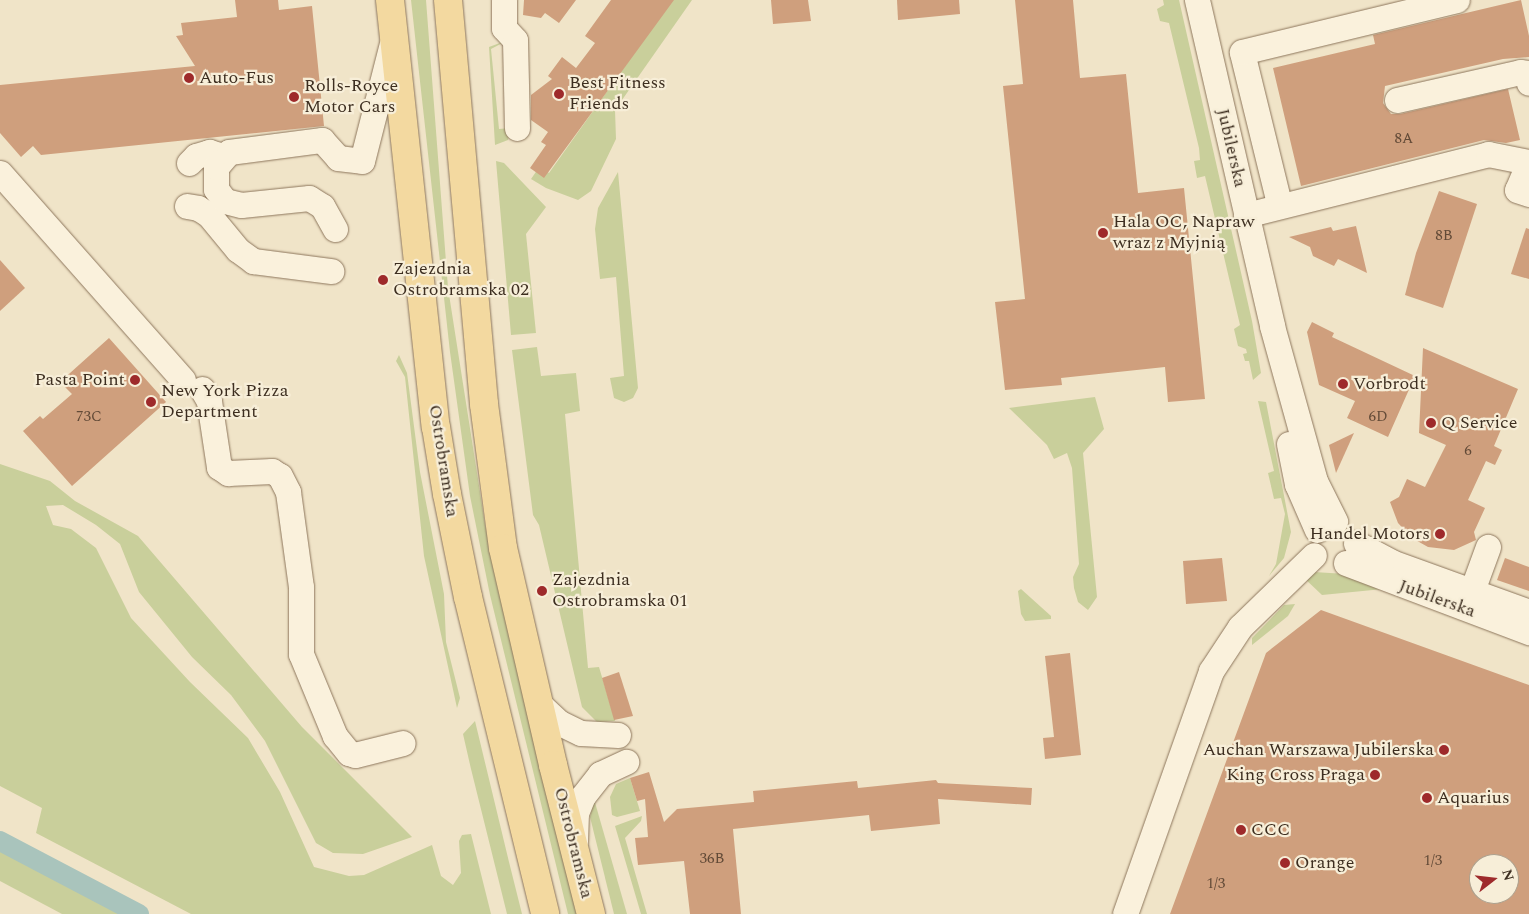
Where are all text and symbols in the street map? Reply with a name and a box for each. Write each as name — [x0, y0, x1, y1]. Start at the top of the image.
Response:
place label: Auto-Fus — [199, 67, 274, 89]
marker: Auto-Fus — [183, 72, 195, 84]
place label: Best Fitness Friends — [569, 73, 666, 116]
place label: Rolls-Royce Motor Cars — [304, 76, 398, 118]
marker: Best Fitness Friends — [553, 88, 565, 100]
marker: Rolls-Royce Motor Cars — [288, 91, 300, 103]
street label: Jubilerska — [1211, 107, 1251, 189]
house number: 8A — [1395, 130, 1413, 148]
place label: Hala OC, Napraw wraz z Myjnią — [1113, 212, 1255, 254]
marker: Hala OC, Napraw wraz z Myjnią — [1097, 227, 1109, 239]
house number: 8B — [1435, 227, 1453, 245]
place label: Zajezdnia Ostrobramska 02 — [393, 259, 529, 302]
marker: Zajezdnia Ostrobramska 02 — [377, 274, 389, 286]
place label: Pasta Point — [34, 369, 125, 391]
place label: Vorbrodt — [1353, 373, 1426, 395]
marker: Pasta Point — [129, 374, 141, 386]
marker: Vorbrodt — [1337, 378, 1349, 390]
place label: New York Pizza Department — [161, 381, 288, 424]
marker: New York Pizza Department — [145, 396, 157, 408]
street label: Ostrobramska — [423, 403, 463, 519]
house number: 73C — [76, 408, 102, 426]
house number: 6D — [1368, 408, 1388, 426]
place label: Q Service — [1441, 412, 1517, 434]
marker: Q Service — [1425, 417, 1437, 429]
house number: 6 — [1464, 442, 1472, 460]
place label: Handel Motors — [1310, 523, 1430, 545]
marker: Handel Motors — [1434, 528, 1446, 540]
place label: Zajezdnia Ostrobramska 01 — [552, 570, 688, 612]
street label: Jubilerska — [1396, 575, 1478, 623]
marker: Zajezdnia Ostrobramska 01 — [536, 585, 548, 597]
place label: Auchan Warszawa Jubilerska — [1203, 739, 1434, 761]
marker: Auchan Warszawa Jubilerska — [1438, 744, 1450, 756]
place label: King Cross Praga — [1226, 764, 1365, 786]
marker: King Cross Praga — [1369, 769, 1381, 781]
street label: Ostrobramska — [549, 785, 597, 901]
place label: Aquarius — [1437, 787, 1510, 809]
marker: Aquarius — [1421, 792, 1433, 804]
place label: CCC — [1251, 819, 1290, 841]
marker: CCC — [1235, 824, 1247, 836]
house number: 36B — [700, 850, 724, 868]
place label: Orange — [1295, 852, 1354, 874]
house number: 1/3 — [1424, 852, 1442, 870]
north arrow — [1469, 854, 1519, 904]
marker: Orange — [1279, 857, 1291, 869]
text: N — [1496, 867, 1520, 883]
house number: 1/3 — [1207, 875, 1225, 893]

